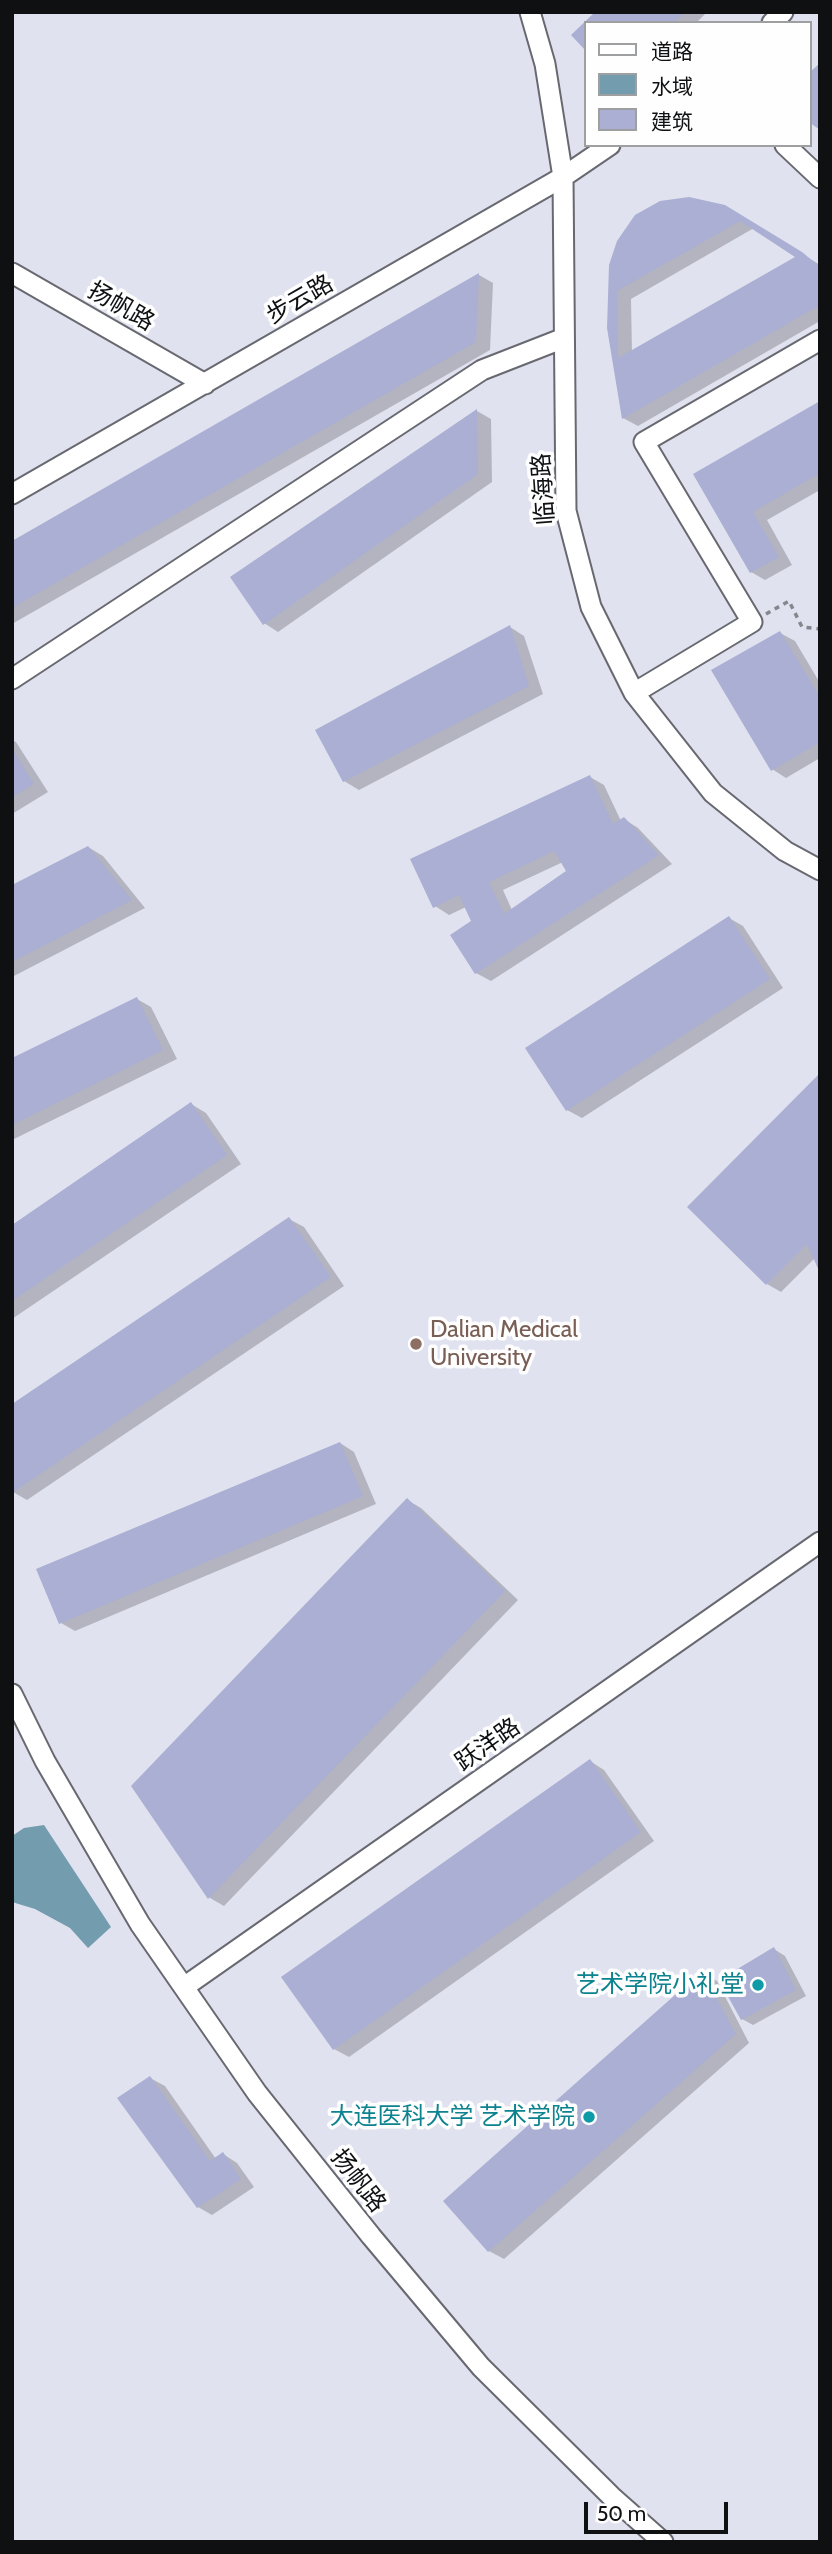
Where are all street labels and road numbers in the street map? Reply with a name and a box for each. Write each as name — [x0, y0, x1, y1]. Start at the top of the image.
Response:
street label: 步云路 — [262, 270, 338, 330]
street label: 扬帆路 — [83, 277, 159, 337]
street label: 临海路 — [527, 452, 561, 526]
street label: 跃洋路 — [450, 1713, 526, 1777]
street label: 扬帆路 — [324, 2144, 392, 2218]

